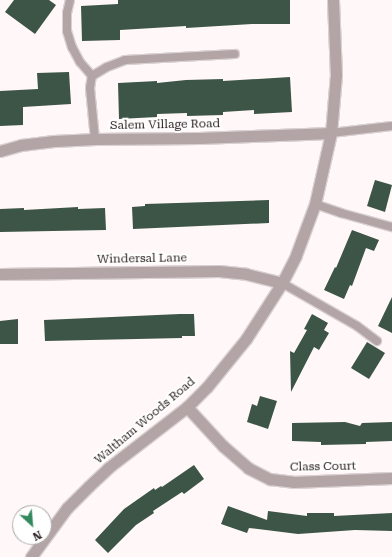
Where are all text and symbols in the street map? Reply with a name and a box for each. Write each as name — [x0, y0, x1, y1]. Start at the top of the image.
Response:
street label: Salem Village Road — [110, 117, 220, 133]
street label: Windersal Lane — [97, 251, 187, 267]
street label: Waltham Woods Road — [92, 375, 198, 467]
street label: Class Court — [290, 459, 356, 475]
north arrow — [12, 505, 52, 545]
text: N — [30, 528, 44, 543]

